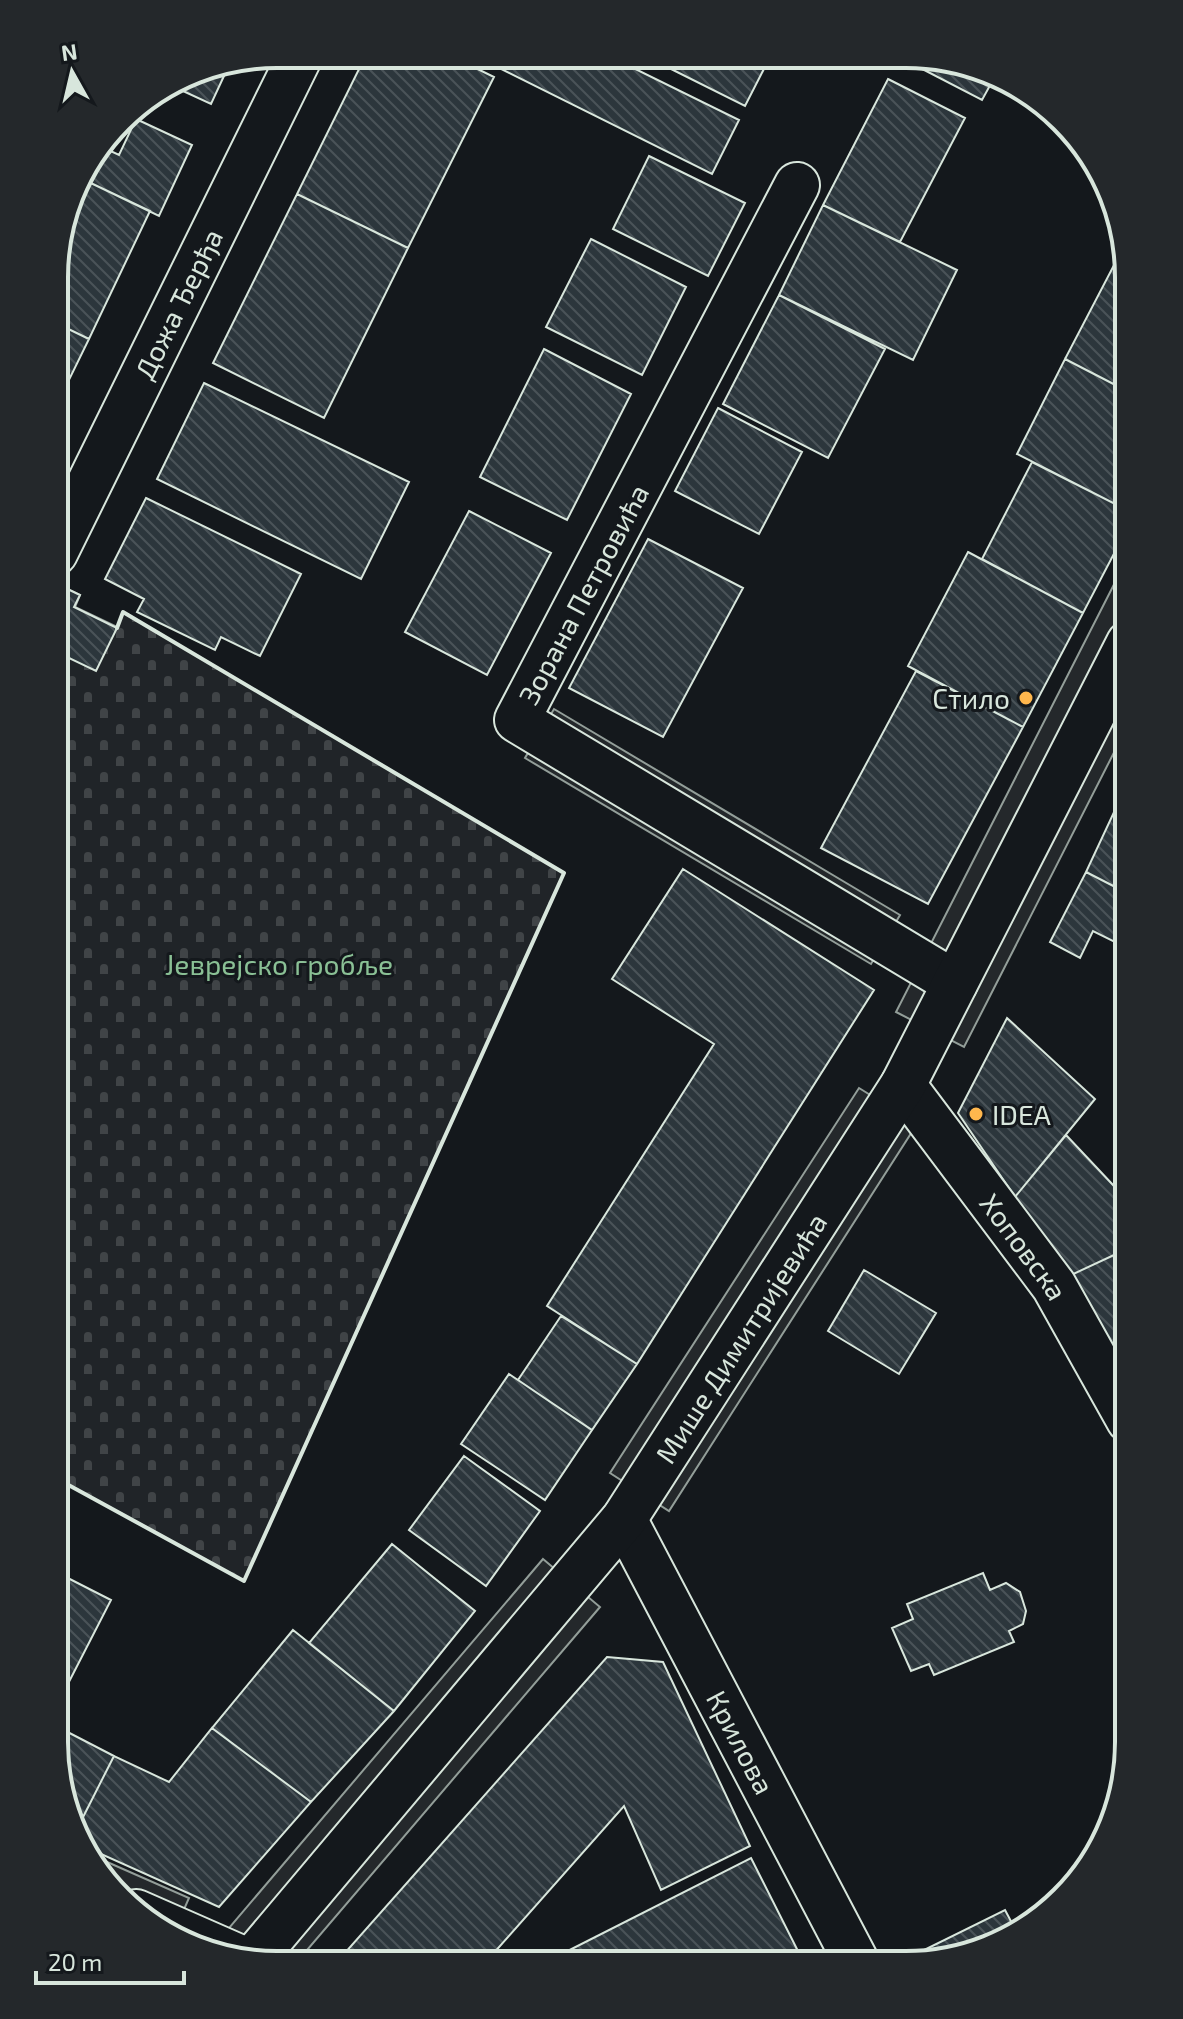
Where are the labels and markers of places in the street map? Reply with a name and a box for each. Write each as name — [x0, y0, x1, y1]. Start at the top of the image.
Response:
place label: Стило — [932, 681, 1010, 715]
marker: Стило — [1017, 689, 1035, 707]
place label: IDEA — [992, 1097, 1052, 1131]
marker: IDEA — [967, 1105, 985, 1123]

